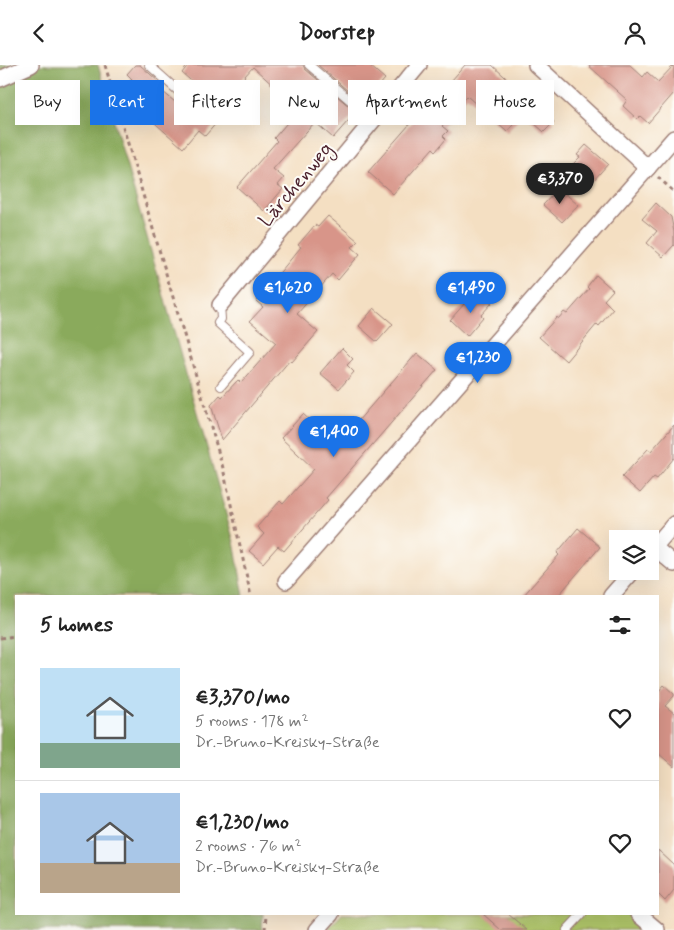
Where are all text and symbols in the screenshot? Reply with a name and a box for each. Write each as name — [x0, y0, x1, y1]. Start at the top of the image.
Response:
icon: back — [25, 19, 53, 47]
text: Doorstep — [299, 19, 375, 47]
icon: person — [621, 19, 649, 47]
chip: Buy — [15, 80, 80, 125]
chip: Rent — [90, 80, 164, 125]
chip: Filters — [174, 80, 260, 125]
chip: New — [270, 80, 338, 125]
chip: Apartment — [348, 80, 466, 125]
chip: House — [476, 80, 554, 125]
street label: Lärchenweg — [253, 137, 340, 234]
pin: €3,370 — [519, 163, 601, 205]
text: €3,370 — [537, 168, 583, 189]
pin: €1,620 — [247, 271, 329, 314]
pin: €1,490 — [430, 271, 512, 314]
text: €1,620 — [264, 277, 312, 298]
text: €1,490 — [447, 277, 495, 298]
pin: €1,230 — [437, 341, 519, 384]
text: €1,230 — [455, 347, 501, 368]
pin: €1,400 — [293, 415, 375, 458]
text: €1,400 — [309, 421, 359, 442]
map controls — [609, 530, 659, 580]
button: layers — [609, 530, 659, 580]
text: 5 homes — [40, 611, 113, 639]
icon: filters — [606, 611, 634, 639]
text: €3,370/mo — [195, 683, 290, 711]
icon: home — [80, 688, 140, 748]
icon: heart — [606, 704, 634, 732]
text: 5 rooms · 178 m² — [195, 711, 309, 732]
text: Dr.-Bruno-Kreisky-Straße — [195, 732, 380, 753]
text: €1,230/mo — [195, 808, 289, 836]
icon: home — [80, 813, 140, 873]
icon: heart — [606, 829, 634, 857]
text: 2 rooms · 76 m² — [195, 836, 302, 857]
text: Dr.-Bruno-Kreisky-Straße — [195, 857, 380, 878]

